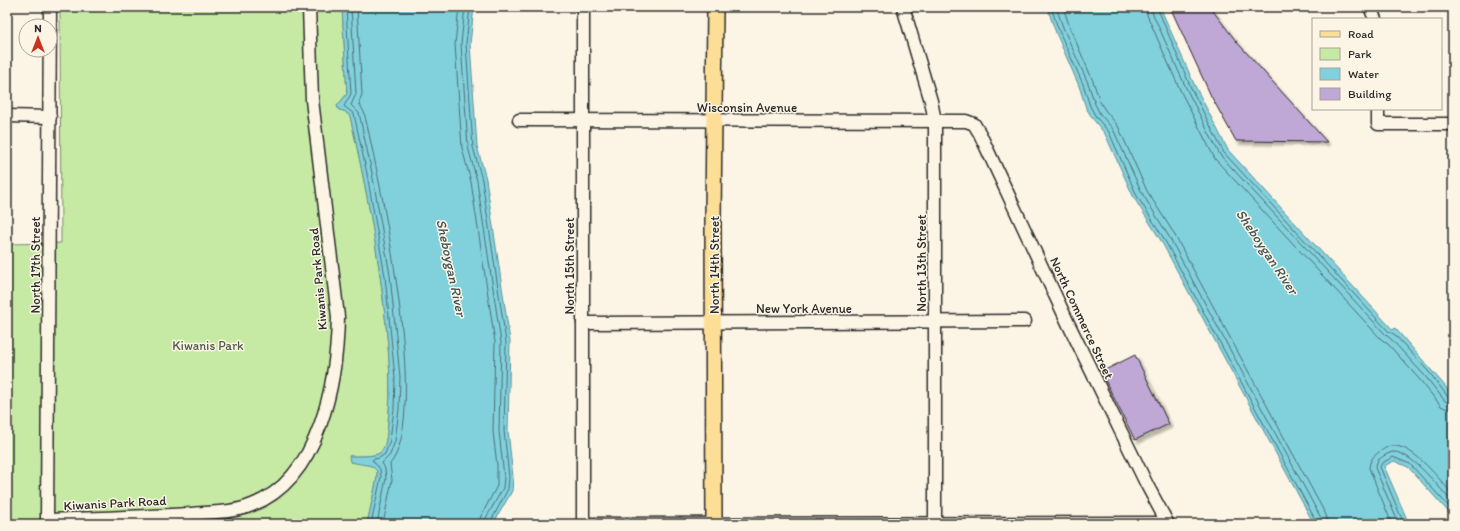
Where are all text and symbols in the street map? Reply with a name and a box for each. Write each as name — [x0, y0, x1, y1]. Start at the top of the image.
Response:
north arrow — [18, 18, 58, 58]
legend — [1312, 18, 1442, 110]
text: N — [34, 22, 42, 35]
text: Road — [1348, 27, 1374, 41]
text: Park — [1348, 47, 1372, 61]
text: Water — [1348, 67, 1379, 81]
text: Building — [1348, 87, 1392, 101]
street label: Wisconsin Avenue — [697, 100, 797, 115]
water label: Sheboygan River — [1232, 206, 1302, 299]
street label: North 13th Street — [914, 214, 929, 312]
street label: North 17th Street — [28, 216, 43, 313]
street label: North 14th Street — [707, 216, 722, 314]
street label: North 15th Street — [562, 217, 577, 315]
water label: Sheboygan River — [432, 218, 470, 320]
street label: Kiwanis Park Road — [306, 227, 330, 331]
street label: North Commerce Street — [1047, 255, 1117, 382]
street label: New York Avenue — [756, 301, 852, 316]
park label: Kiwanis Park — [172, 338, 244, 353]
street label: Kiwanis Park Road — [63, 493, 167, 513]

